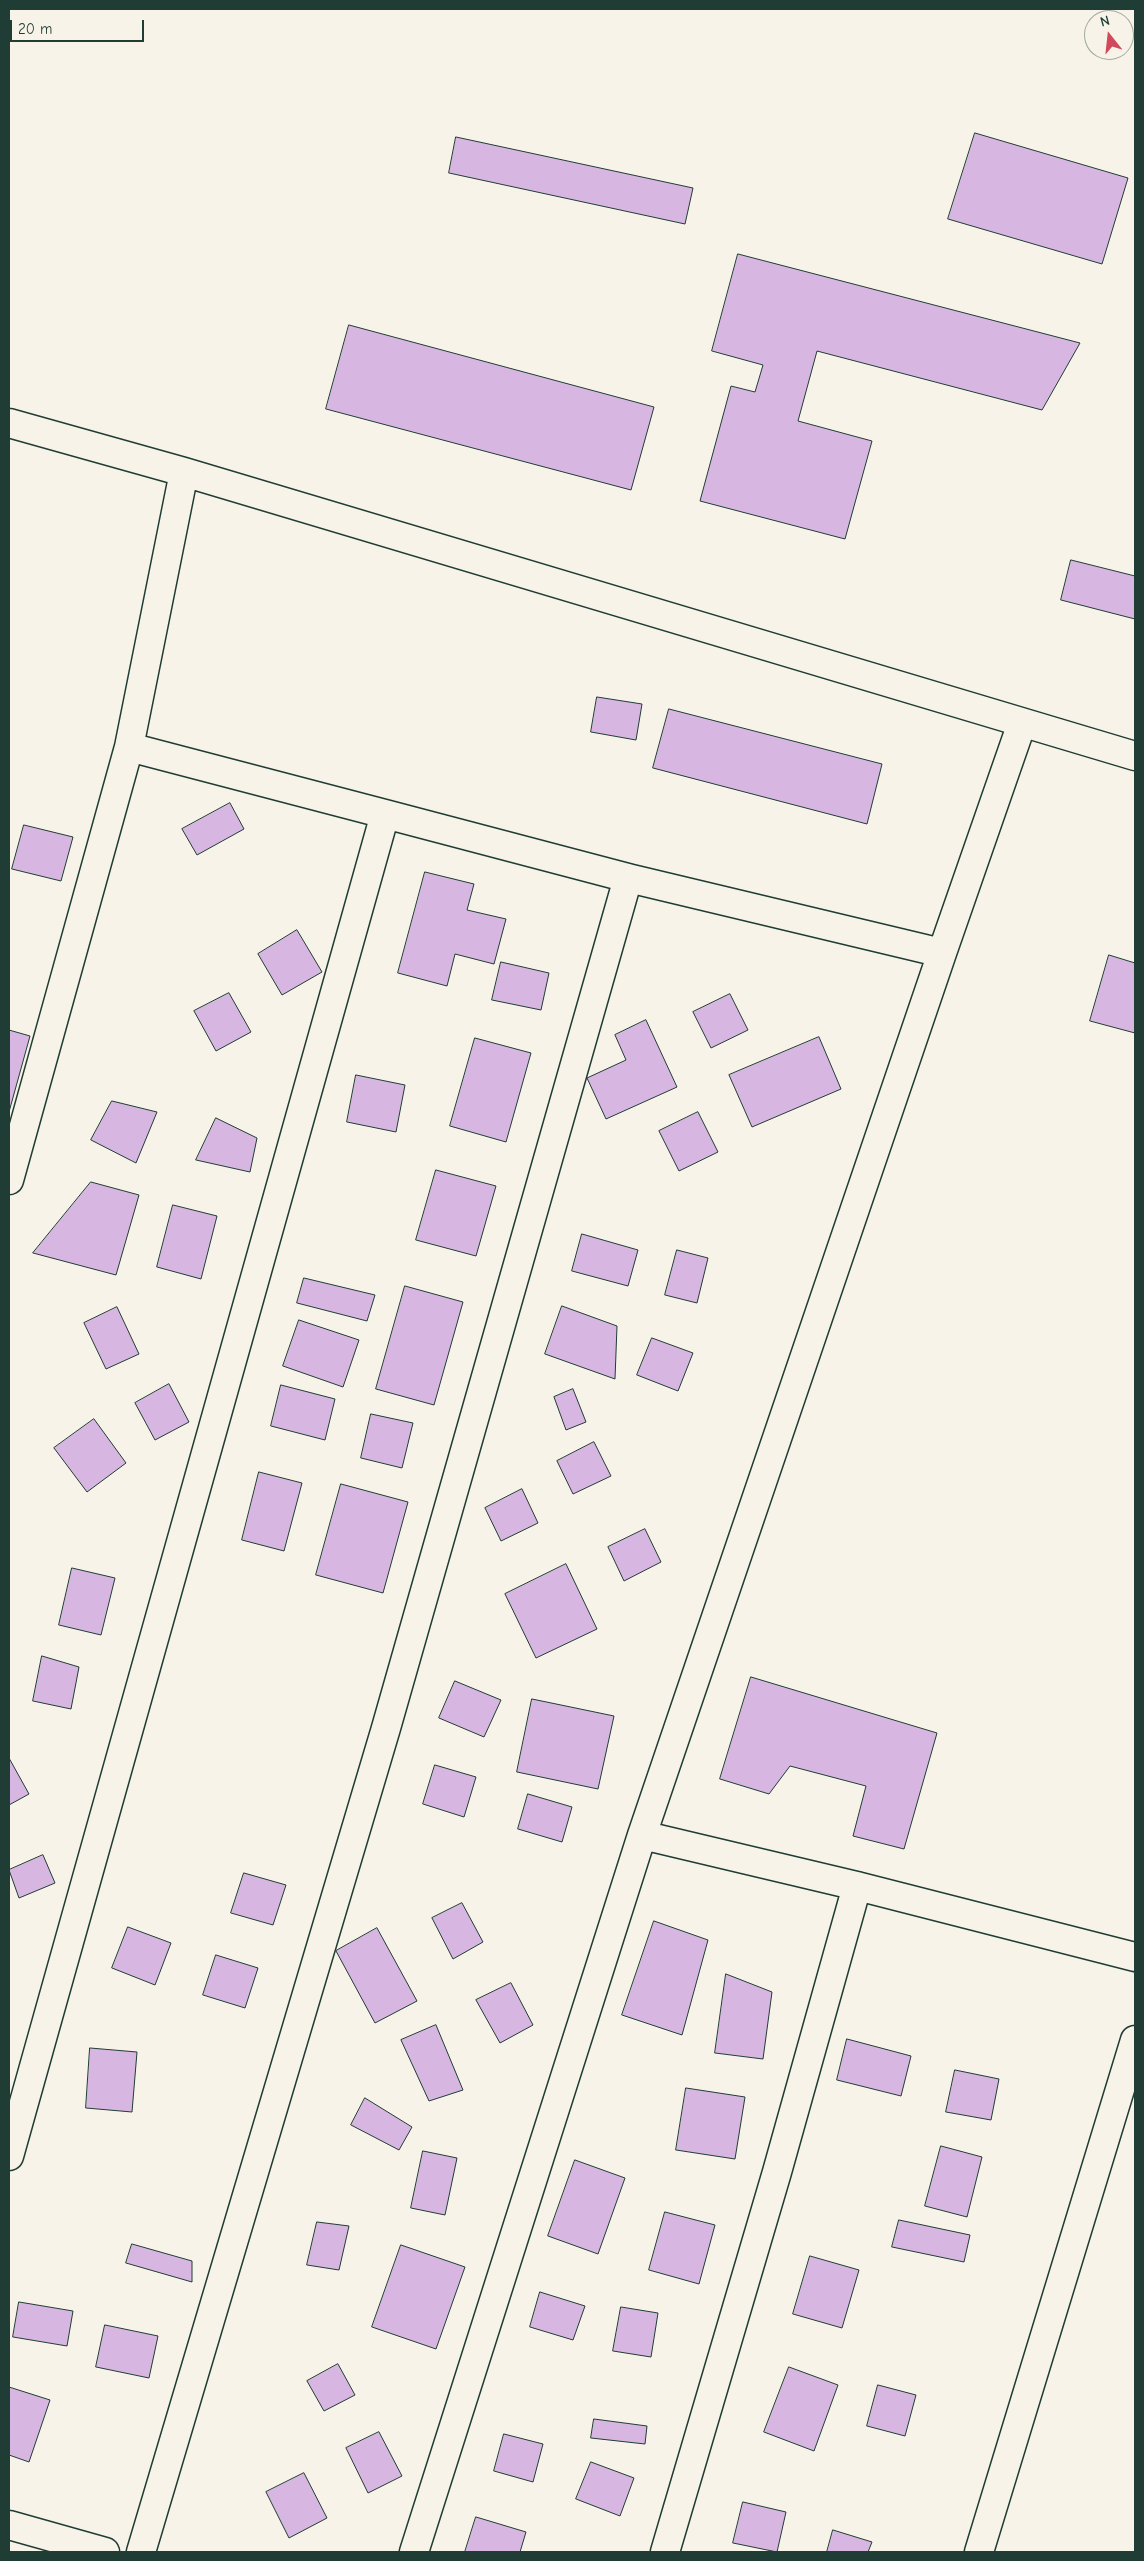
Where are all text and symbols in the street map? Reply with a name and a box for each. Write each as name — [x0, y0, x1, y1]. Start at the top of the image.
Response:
scale bar — [12, 10, 146, 42]
north arrow — [1084, 10, 1134, 60]
text: N — [1098, 12, 1112, 30]
text: 20 m — [18, 20, 52, 38]

